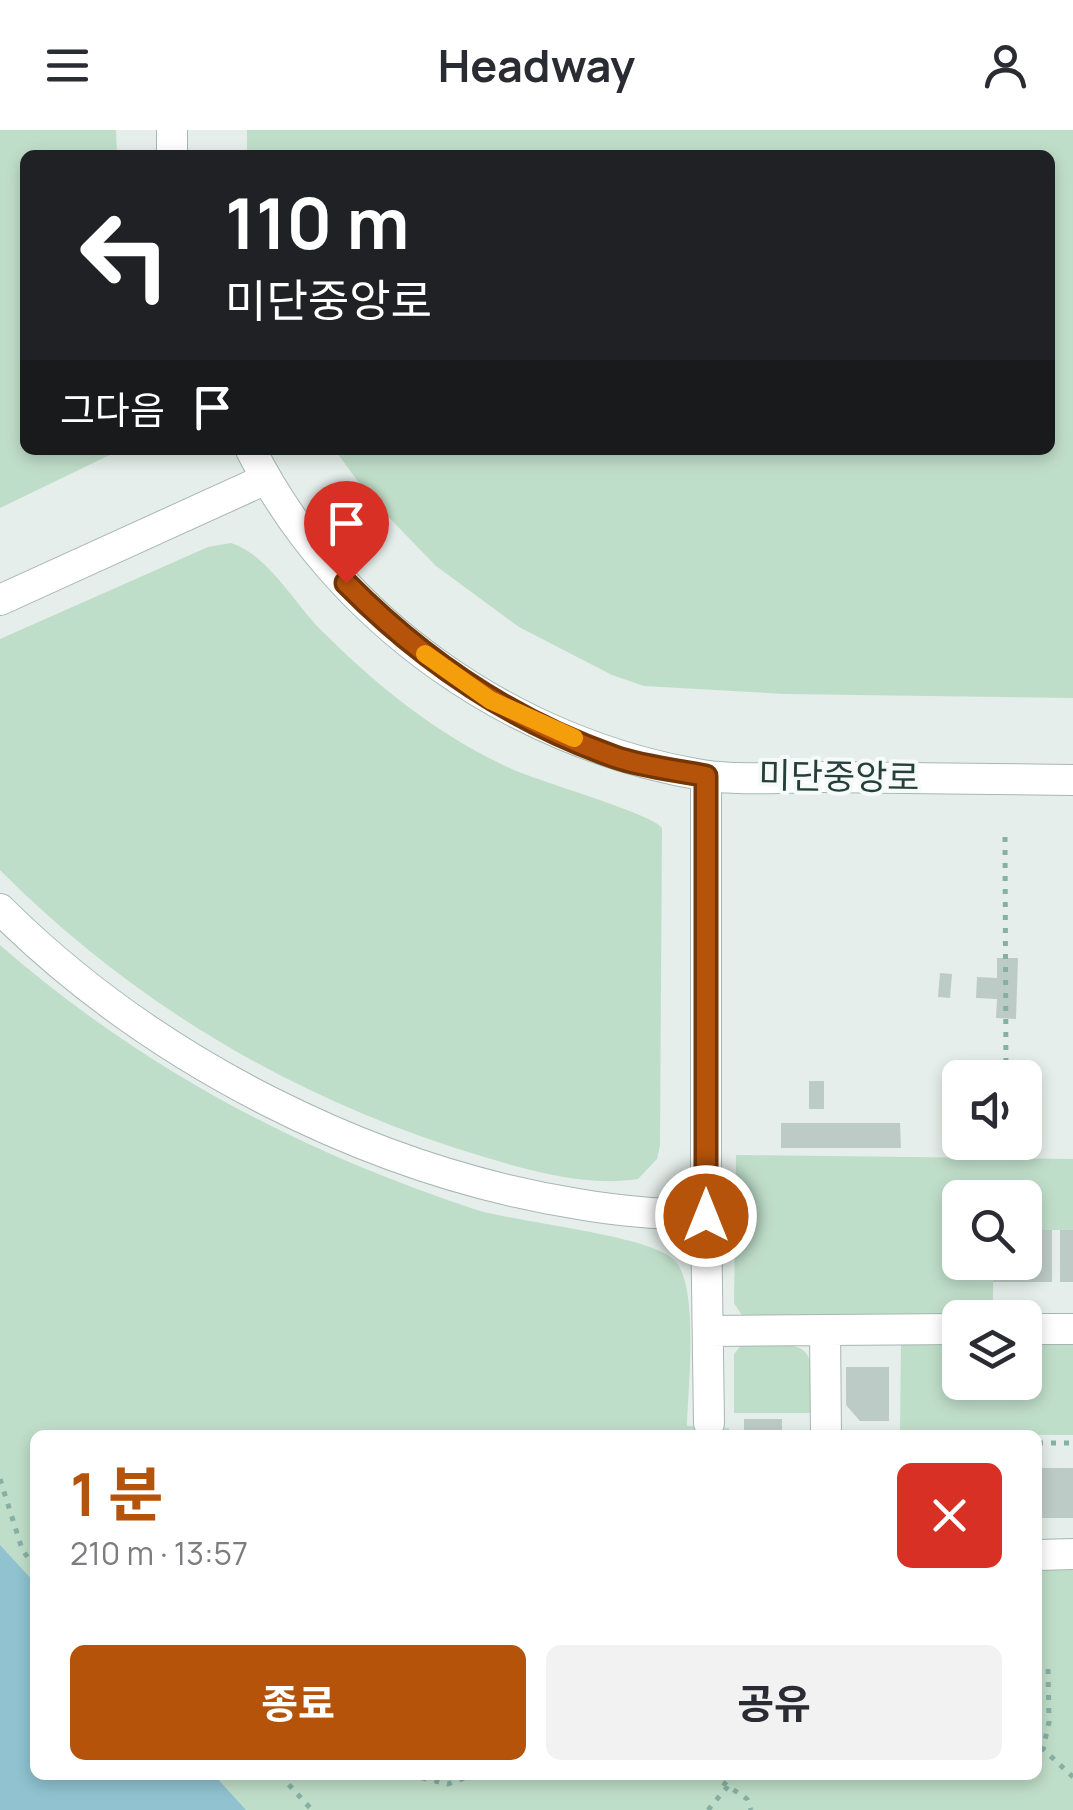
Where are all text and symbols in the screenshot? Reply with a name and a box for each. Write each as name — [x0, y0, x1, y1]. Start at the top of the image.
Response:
text: Headway — [438, 34, 635, 96]
icon: menu — [40, 38, 95, 93]
icon: person — [978, 38, 1033, 93]
text: 110 m — [225, 174, 409, 270]
icon: left — [60, 190, 190, 320]
text: 미단중앙로 — [225, 269, 432, 331]
icon: arrive — [185, 380, 240, 435]
text: 그다음 — [60, 383, 165, 435]
pin — [304, 481, 389, 584]
icon: arrive — [319, 496, 374, 551]
street label: 미단중앙로 — [758, 751, 920, 801]
map controls — [942, 1060, 1042, 1400]
button: sound — [942, 1060, 1042, 1160]
position arrow — [654, 1164, 758, 1268]
button: search — [942, 1180, 1042, 1280]
button: layers — [942, 1300, 1042, 1400]
text: 1 분 — [70, 1452, 163, 1534]
button: close — [897, 1463, 1002, 1568]
text: 210 m · 13:57 — [70, 1531, 248, 1575]
button: 종료 — [70, 1645, 526, 1760]
button: 공유 — [546, 1645, 1002, 1760]

